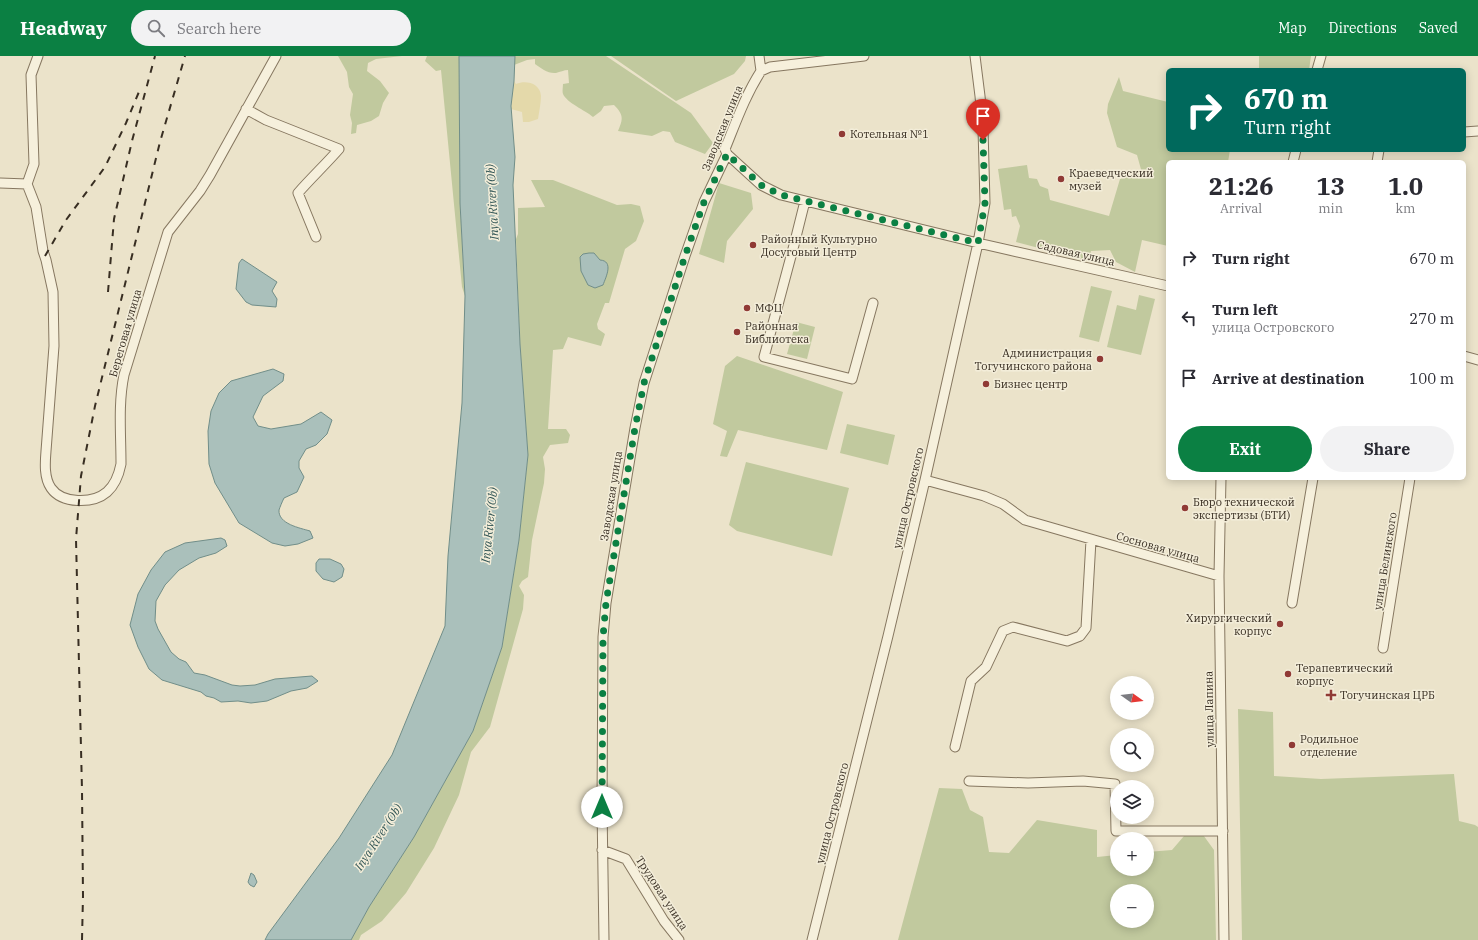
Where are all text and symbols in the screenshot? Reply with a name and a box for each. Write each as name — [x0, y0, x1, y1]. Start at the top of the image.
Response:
search box — [131, 10, 411, 46]
text: Headway — [20, 16, 107, 40]
icon: search — [145, 17, 167, 39]
text: Search here — [177, 19, 261, 38]
text: Map — [1278, 19, 1307, 37]
text: Directions — [1329, 19, 1397, 37]
text: Saved — [1419, 19, 1458, 37]
text: 670 m — [1244, 80, 1328, 117]
street label: Заводская улица — [698, 83, 746, 173]
icon: right — [1178, 84, 1230, 136]
pin — [966, 99, 1000, 140]
icon: arrive — [972, 105, 994, 127]
text: Turn right — [1244, 116, 1331, 139]
place label: Котельная №1 — [850, 127, 929, 141]
marker: Котельная №1 — [837, 129, 847, 139]
water label: Inya River (Ob) — [483, 163, 502, 241]
place label: Краеведческий музей — [1069, 166, 1153, 193]
text: 21:26 — [1209, 170, 1274, 202]
text: 13 — [1316, 170, 1345, 202]
text: 1.0 — [1388, 170, 1423, 202]
marker: Краеведческий музей — [1056, 174, 1066, 184]
text: Arrival — [1220, 200, 1262, 217]
text: min — [1318, 200, 1343, 217]
text: km — [1396, 200, 1415, 217]
place label: Районный Культурно Досуговый Центр — [761, 232, 877, 259]
street label: Садовая улица — [1036, 237, 1116, 269]
marker: Районный Культурно Досуговый Центр — [748, 240, 758, 250]
icon: right — [1178, 247, 1200, 269]
text: Turn right — [1212, 249, 1290, 268]
text: 670 m — [1409, 249, 1454, 268]
street label: Береговая улица — [106, 287, 144, 379]
text: Turn left — [1212, 300, 1278, 319]
place label: МФЦ — [755, 301, 783, 315]
marker: МФЦ — [742, 303, 752, 313]
icon: left — [1178, 307, 1200, 329]
text: 270 m — [1409, 309, 1454, 328]
place label: Районная Библиотека — [745, 319, 809, 346]
text: улица Островского — [1212, 319, 1334, 336]
marker: Районная Библиотека — [732, 327, 742, 337]
place label: Администрация Тогучинского района — [975, 346, 1092, 373]
marker: Администрация Тогучинского района — [1095, 354, 1105, 364]
icon: arrive — [1178, 367, 1200, 389]
text: Arrive at destination — [1212, 369, 1364, 388]
text: 100 m — [1409, 369, 1454, 388]
place label: Бизнес центр — [994, 377, 1068, 391]
marker: Бизнес центр — [981, 379, 991, 389]
button: Exit — [1178, 426, 1312, 472]
button: Share — [1320, 426, 1454, 472]
street label: улица Островского — [890, 446, 926, 550]
street label: Заводская улица — [597, 450, 625, 542]
water label: Inya River (Ob) — [477, 486, 500, 565]
place label: Бюро технической экспертизы (БТИ) — [1193, 495, 1295, 522]
marker: Бюро технической экспертизы (БТИ) — [1180, 503, 1190, 513]
street label: улица Белинского — [1370, 511, 1400, 611]
street label: Сосновая улица — [1115, 528, 1201, 566]
place label: Хирургический корпус — [1186, 611, 1272, 638]
marker: Хирургический корпус — [1275, 619, 1285, 629]
place label: Терапевтический корпус — [1296, 661, 1393, 688]
marker: Терапевтический корпус — [1283, 669, 1293, 679]
street label: улица Лапина — [1201, 671, 1217, 747]
north arrow — [1110, 676, 1154, 720]
map controls — [1110, 676, 1154, 928]
place label: Тогучинская ЦРБ — [1340, 688, 1435, 702]
marker: Тогучинская ЦРБ — [1325, 689, 1337, 701]
button: search — [1110, 728, 1154, 772]
place label: Родильное отделение — [1300, 732, 1359, 759]
marker: Родильное отделение — [1287, 740, 1297, 750]
street label: улица Островского — [813, 761, 851, 865]
button: layers — [1110, 780, 1154, 824]
position arrow — [581, 786, 623, 828]
water label: Inya River (Ob) — [350, 801, 405, 874]
button: + — [1110, 832, 1154, 876]
street label: Трудовая улица — [633, 853, 691, 933]
button: − — [1110, 884, 1154, 928]

